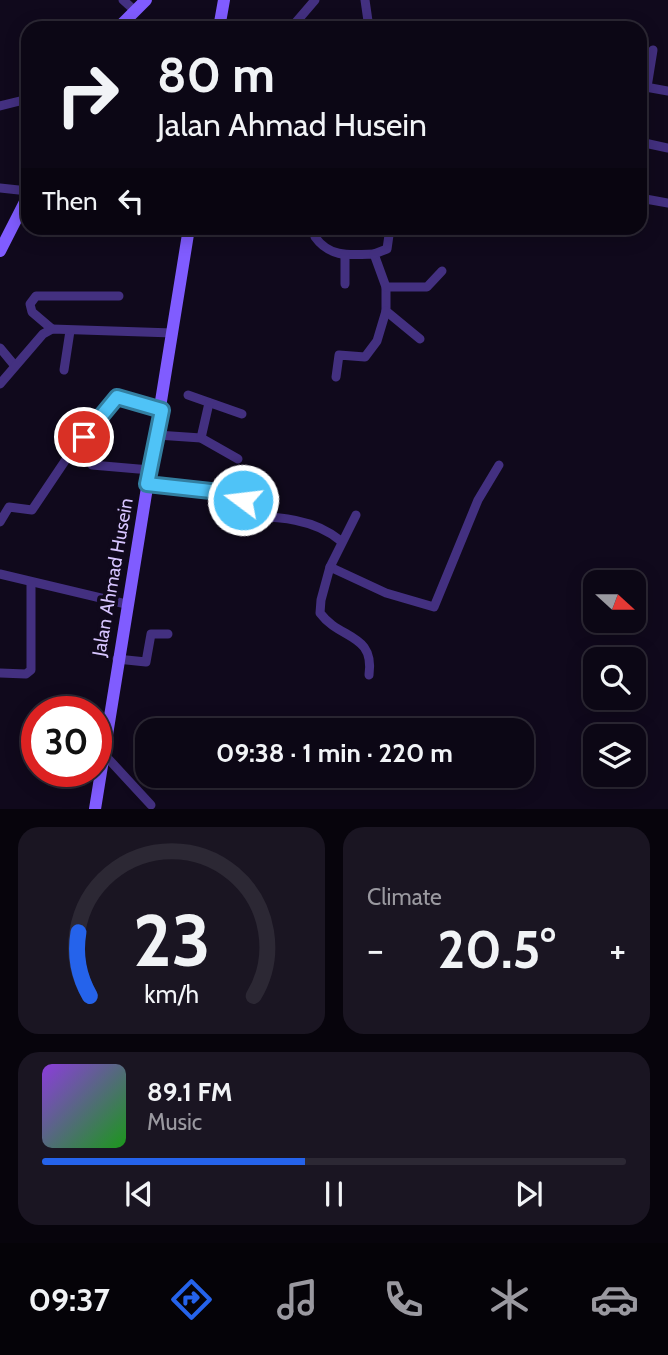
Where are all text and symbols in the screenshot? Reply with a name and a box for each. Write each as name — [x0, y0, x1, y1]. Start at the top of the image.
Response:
text: 80 m — [157, 45, 275, 104]
icon: right — [42, 49, 133, 140]
text: Jalan Ahmad Husein — [157, 105, 427, 144]
icon: left — [112, 182, 150, 220]
text: Then — [42, 185, 98, 217]
pin — [54, 407, 114, 467]
icon: arrive — [65, 418, 103, 456]
position arrow — [206, 463, 280, 537]
street label: Jalan Ahmad Husein — [87, 496, 138, 659]
north arrow — [583, 570, 646, 634]
map controls — [583, 570, 646, 787]
button: search — [583, 647, 646, 710]
speed limit sign: 30 — [21, 696, 112, 787]
button: layers — [583, 724, 646, 787]
text: 09:38 · 1 min · 220 m — [216, 737, 453, 769]
text: Climate — [367, 883, 442, 911]
text: 23 — [133, 897, 210, 985]
text: 20.5° — [437, 918, 556, 981]
text: − — [367, 926, 384, 973]
text: + — [609, 926, 626, 973]
text: km/h — [144, 979, 199, 1009]
text: 89.1 FM — [147, 1076, 233, 1108]
text: Music — [147, 1108, 202, 1136]
icon: previous — [120, 1175, 158, 1213]
icon: pause — [315, 1175, 353, 1213]
icon: next — [510, 1175, 548, 1213]
icon: directions — [167, 1275, 216, 1324]
icon: music — [273, 1275, 322, 1324]
icon: phone — [379, 1275, 428, 1324]
icon: climate — [485, 1275, 534, 1324]
icon: car — [590, 1275, 639, 1324]
text: 09:37 — [28, 1280, 110, 1319]

